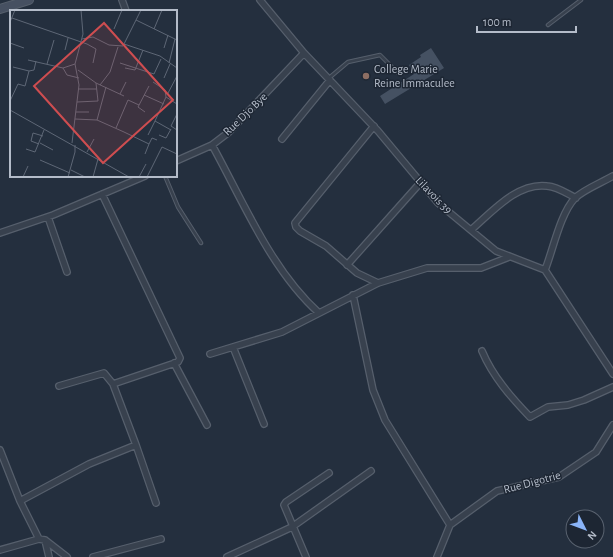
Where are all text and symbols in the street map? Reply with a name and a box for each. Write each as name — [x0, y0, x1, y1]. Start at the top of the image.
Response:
scale bar — [477, 8, 576, 34]
inset map — [10, 10, 177, 177]
text: 100 m — [483, 16, 511, 28]
place label: College Marie Reine Immaculee — [374, 63, 455, 89]
marker: College Marie Reine Immaculee — [361, 71, 371, 81]
street label: Rue Djo Bye — [221, 90, 270, 139]
street label: Lilavois 39 — [413, 174, 455, 216]
street label: Rue Digotrie — [502, 469, 562, 495]
north arrow — [565, 509, 605, 549]
text: N — [585, 529, 599, 542]

